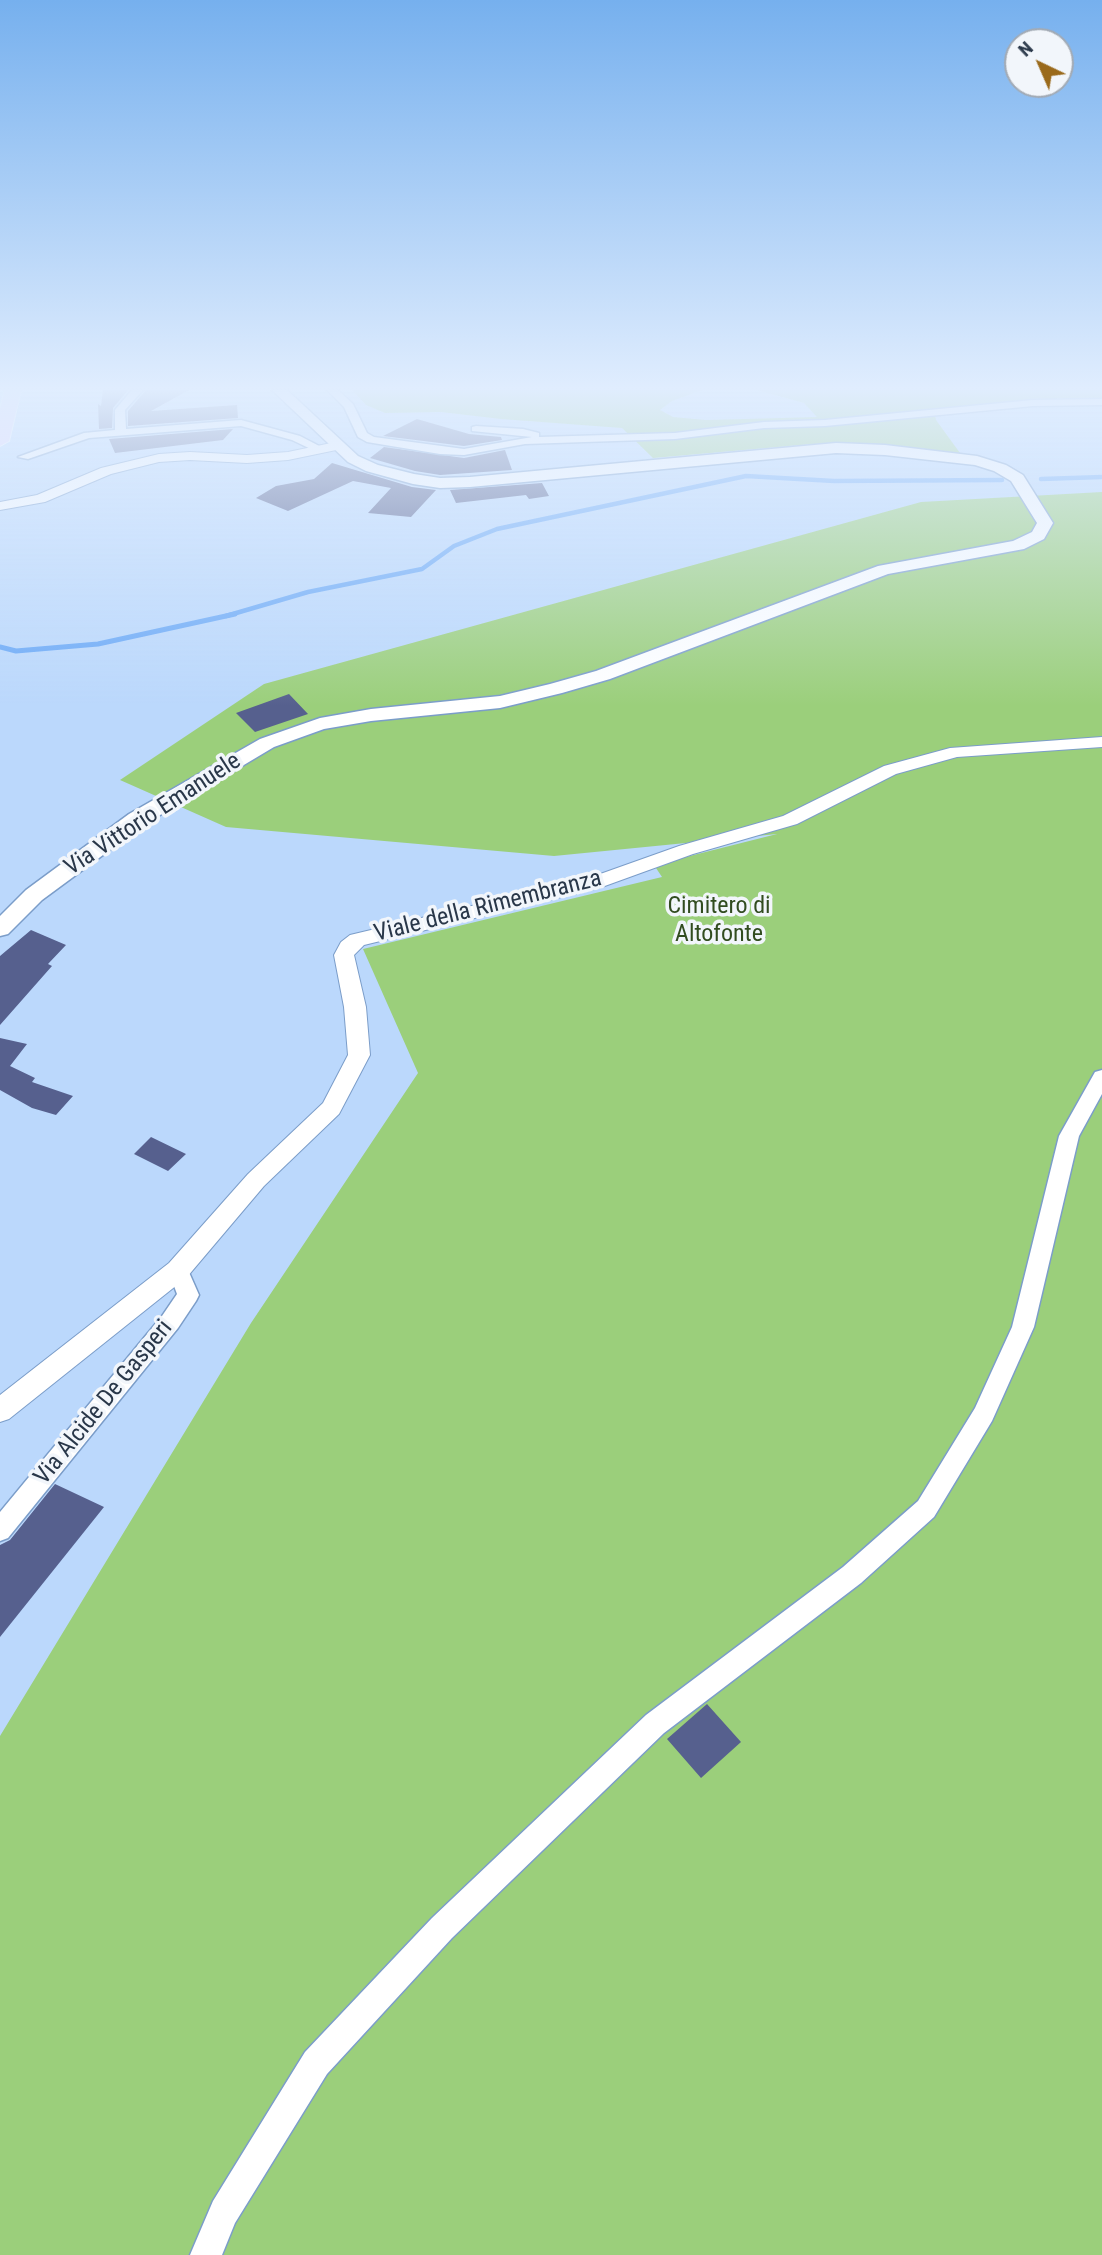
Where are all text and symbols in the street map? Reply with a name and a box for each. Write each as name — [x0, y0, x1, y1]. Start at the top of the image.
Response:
north arrow — [1004, 28, 1074, 98]
text: N — [1013, 37, 1038, 61]
street label: Via Vittorio Emanuele — [60, 747, 246, 883]
street label: Viale della Rimembranza — [371, 865, 605, 949]
park label: Cimitero di Altofonte — [667, 893, 771, 949]
street label: Via Alcide De Gasperi — [29, 1315, 179, 1491]

